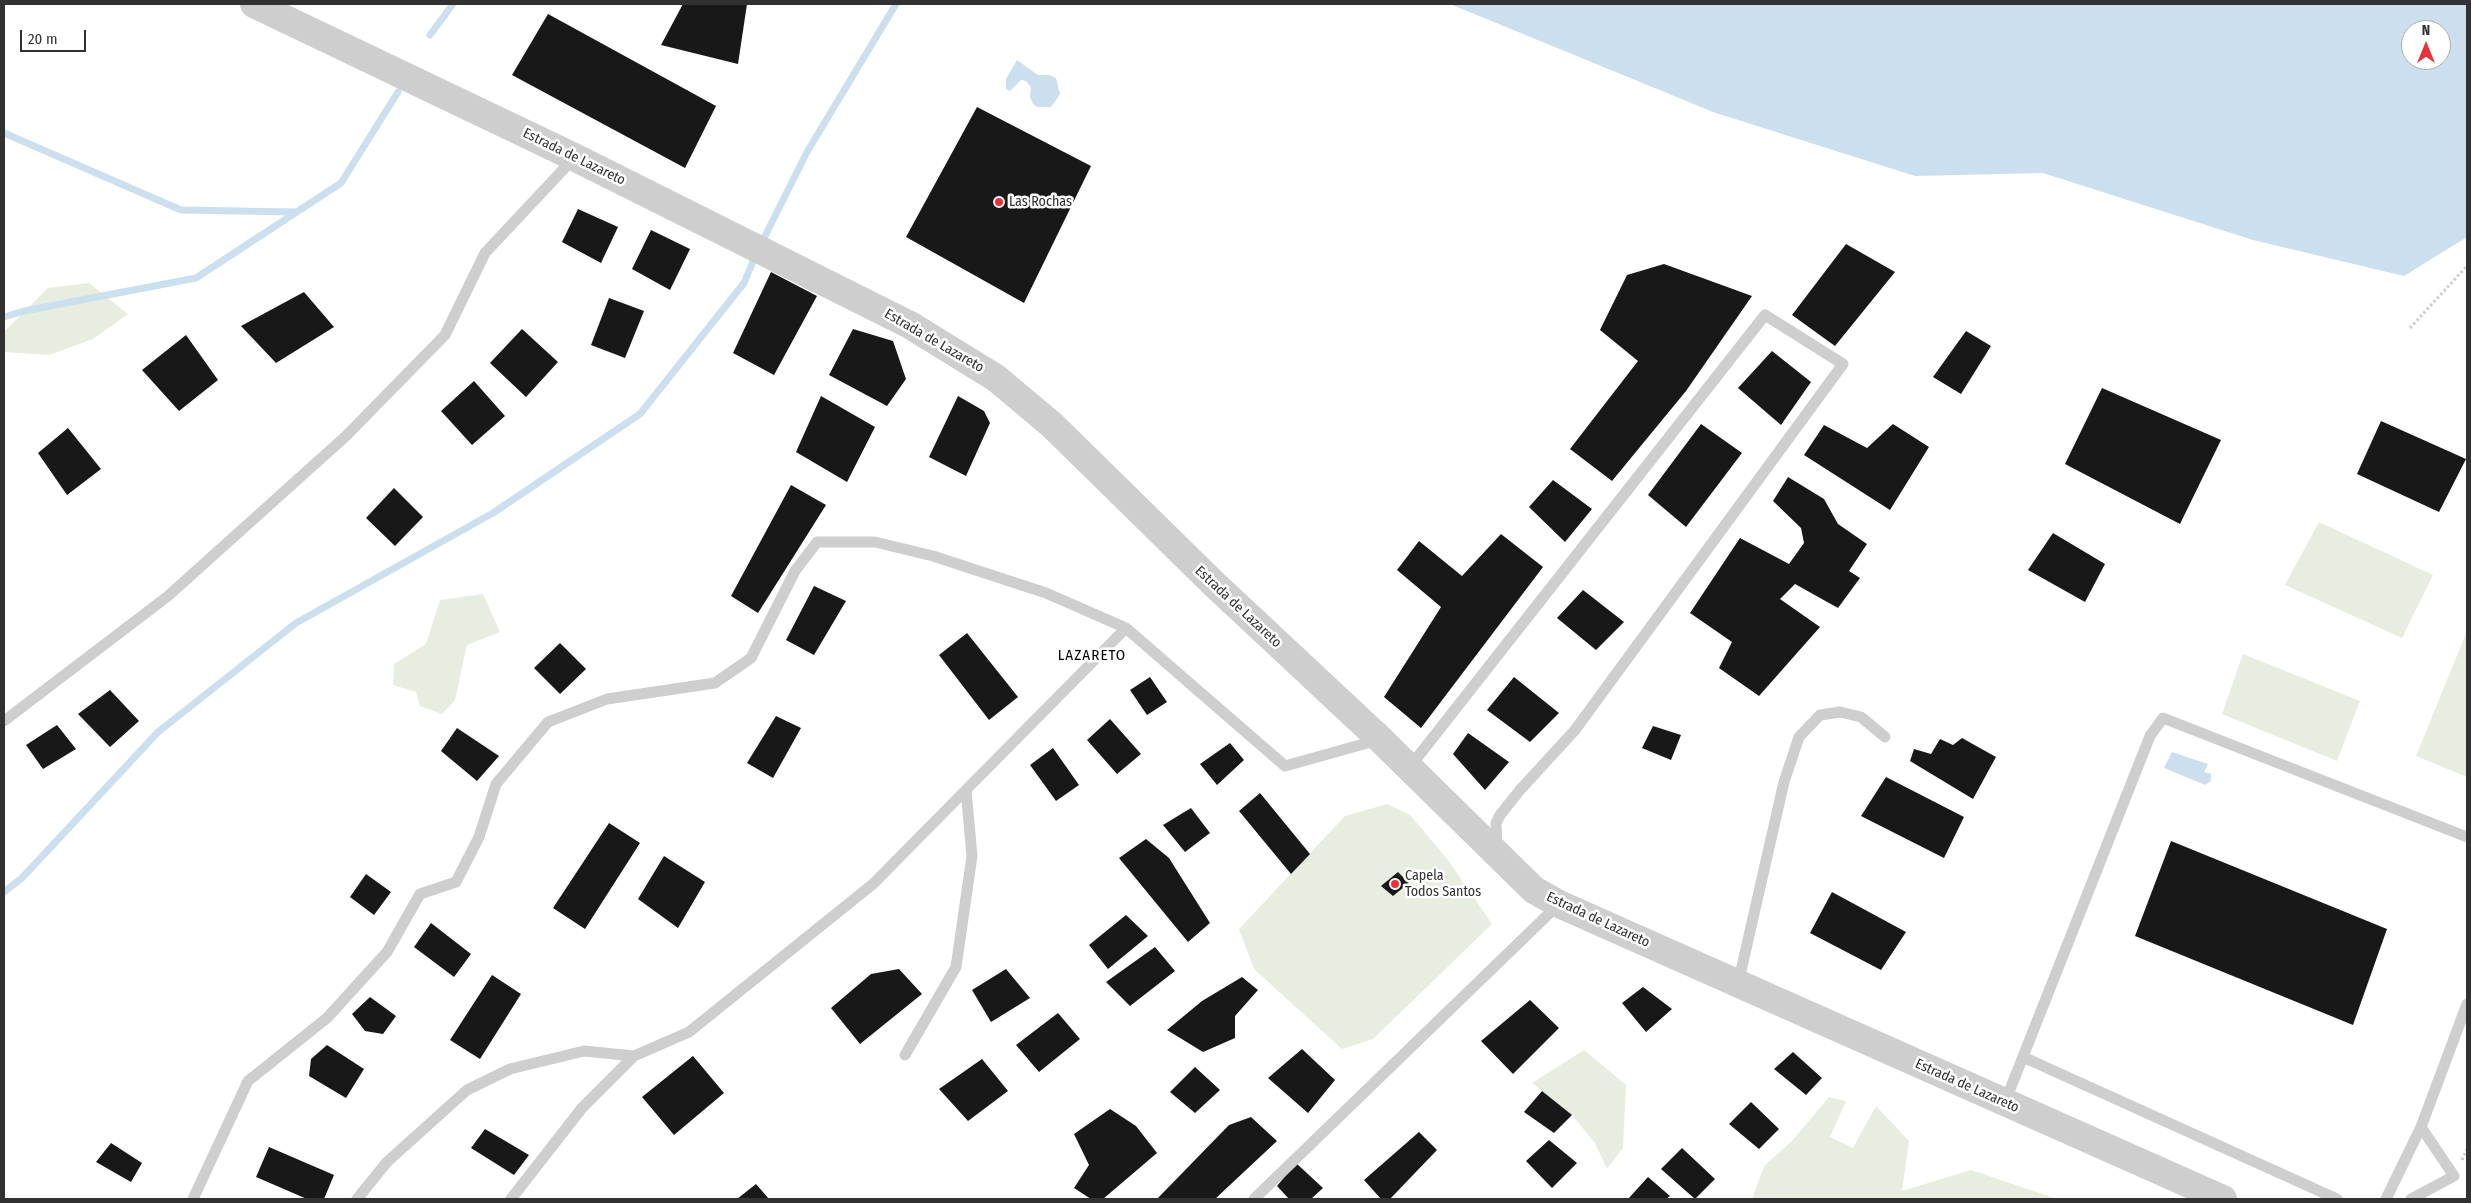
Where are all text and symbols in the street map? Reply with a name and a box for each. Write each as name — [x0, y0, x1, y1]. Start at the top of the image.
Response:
scale bar — [22, 20, 89, 52]
north arrow — [2401, 20, 2451, 70]
text: N — [2422, 22, 2430, 39]
text: 20 m — [28, 30, 58, 48]
street label: Estrada de Lazareto — [520, 125, 628, 189]
place label: Las Rochas — [1009, 194, 1072, 210]
marker: Las Rochas — [993, 196, 1005, 208]
street label: Estrada de Lazareto — [881, 306, 987, 376]
street label: Estrada de Lazareto — [1191, 563, 1285, 651]
district label: LAZARETO — [1057, 647, 1127, 665]
place label: Capela Todos Santos — [1405, 868, 1481, 900]
marker: Capela Todos Santos — [1389, 878, 1401, 890]
street label: Estrada de Lazareto — [1544, 889, 1652, 951]
street label: Estrada de Lazareto — [1912, 1056, 2022, 1116]

